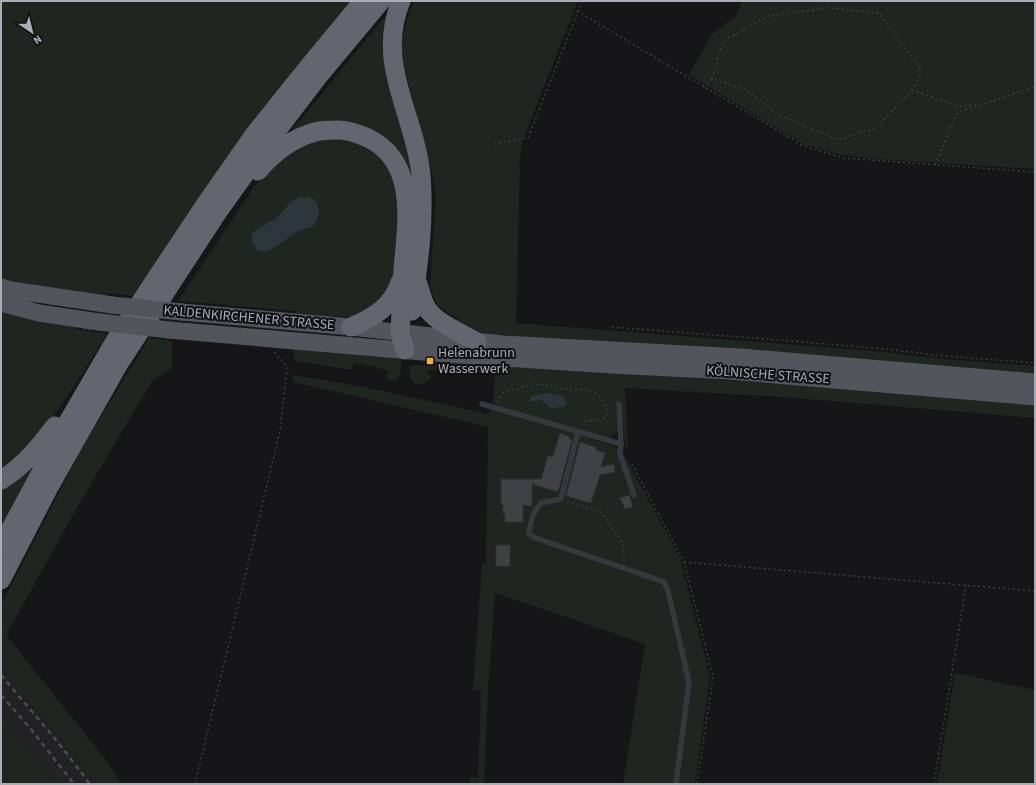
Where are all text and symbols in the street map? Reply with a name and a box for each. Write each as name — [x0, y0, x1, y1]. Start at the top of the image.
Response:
north arrow — [12, 12, 52, 52]
text: N — [30, 32, 45, 48]
street label: KALDENKIRCHENER STRASSE — [163, 301, 335, 335]
place label: Helenabrunn Wasserwerk — [438, 343, 515, 379]
marker: Helenabrunn Wasserwerk — [425, 356, 435, 366]
street label: KÖLNISCHE STRASSE — [706, 361, 830, 389]

